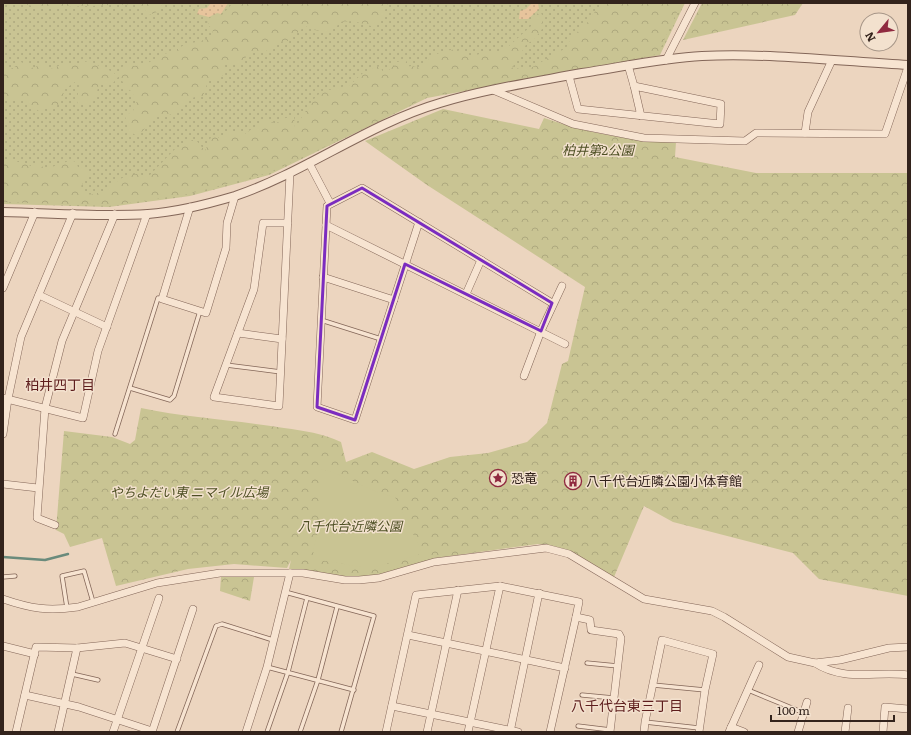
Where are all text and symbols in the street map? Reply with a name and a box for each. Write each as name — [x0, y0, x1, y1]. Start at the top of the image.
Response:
north arrow — [859, 12, 899, 52]
text: N — [860, 29, 879, 45]
park label: 柏井第2公園 — [562, 140, 636, 159]
district label: 柏井四丁目 — [25, 374, 95, 394]
place icon: 恐竜 — [488, 468, 508, 488]
place label: 恐竜 — [511, 468, 537, 487]
building icon: 八千代台近隣公園小体育館 — [563, 471, 583, 491]
place label: 八千代台近隣公園小体育館 — [586, 471, 742, 490]
park label: やちよだい東 ニマイル広場 — [110, 482, 270, 501]
park label: 八千代台近隣公園 — [298, 516, 404, 535]
district label: 八千代台東三丁目 — [571, 695, 683, 715]
scale bar — [771, 697, 894, 723]
text: 100 m — [777, 701, 810, 719]

